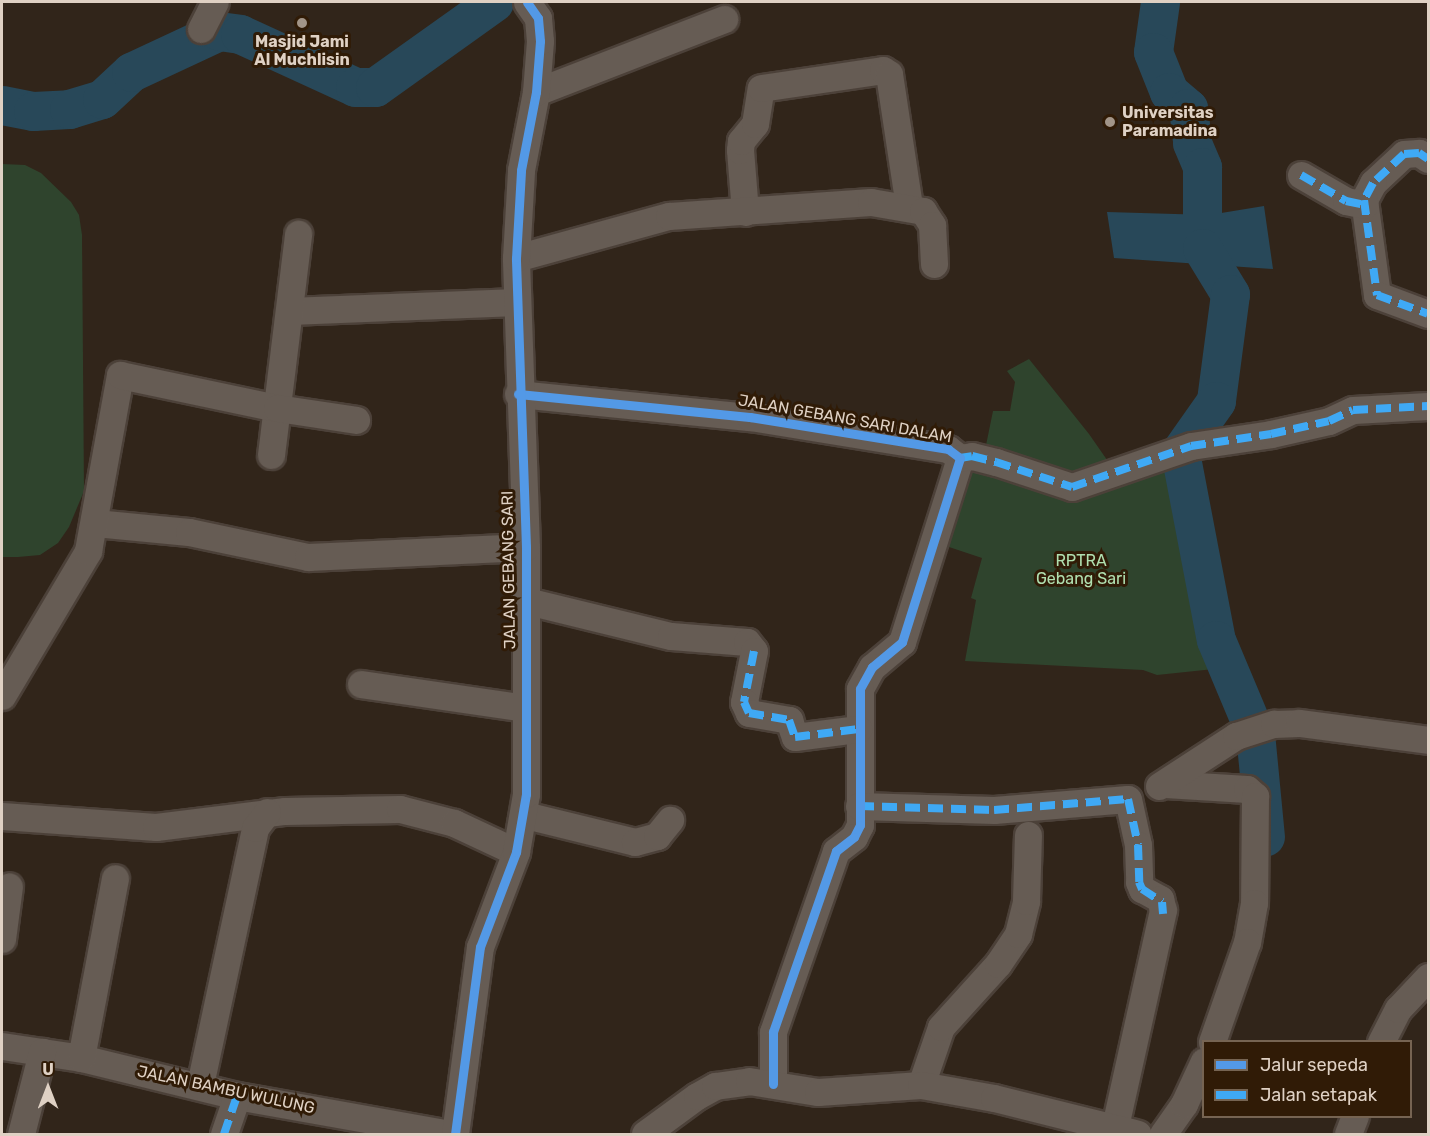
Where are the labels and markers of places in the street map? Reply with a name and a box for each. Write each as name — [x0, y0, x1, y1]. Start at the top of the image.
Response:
marker: Masjid Jami Al Muchlisin — [295, 16, 309, 30]
place label: Masjid Jami Al Muchlisin — [254, 32, 350, 70]
place label: Universitas Paramadina — [1122, 103, 1217, 141]
marker: Universitas Paramadina — [1103, 115, 1117, 129]

